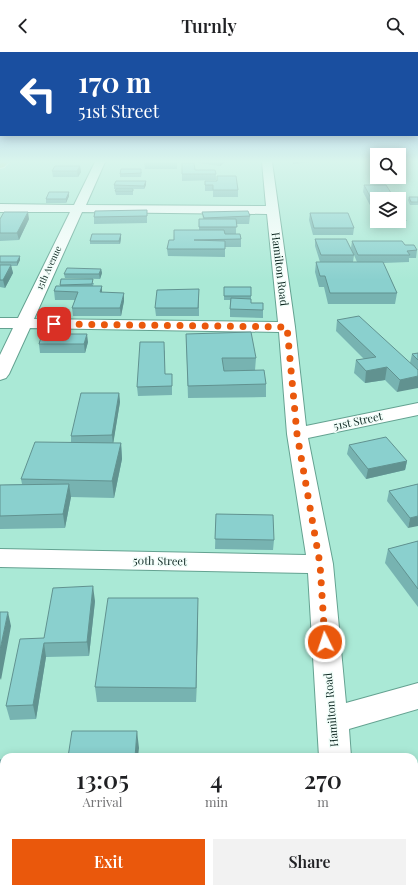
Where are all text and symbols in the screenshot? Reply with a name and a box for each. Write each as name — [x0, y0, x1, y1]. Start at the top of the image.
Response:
text: Turnly — [181, 14, 237, 38]
icon: back — [12, 15, 34, 37]
icon: search — [384, 15, 406, 37]
text: 170 m — [78, 63, 151, 100]
icon: left — [12, 68, 64, 120]
text: 51st Street — [78, 99, 159, 123]
map controls — [370, 148, 406, 228]
button: search — [370, 148, 406, 184]
button: layers — [370, 192, 406, 228]
street label: Hamilton Road — [269, 231, 293, 307]
street label: 15th Avenue — [33, 243, 64, 291]
pin — [37, 307, 71, 341]
icon: arrive — [43, 313, 65, 335]
street label: 51st Street — [332, 408, 384, 433]
street label: 50th Street — [133, 553, 187, 568]
position arrow — [304, 621, 346, 663]
street label: Hamilton Road — [320, 672, 341, 748]
text: 13:05 — [76, 763, 129, 795]
text: 4 — [210, 763, 223, 795]
text: 270 — [304, 763, 342, 795]
text: Arrival — [82, 793, 122, 810]
text: min — [205, 793, 228, 810]
text: m — [317, 793, 329, 810]
button: Exit — [12, 839, 205, 885]
button: Share — [213, 839, 406, 885]

